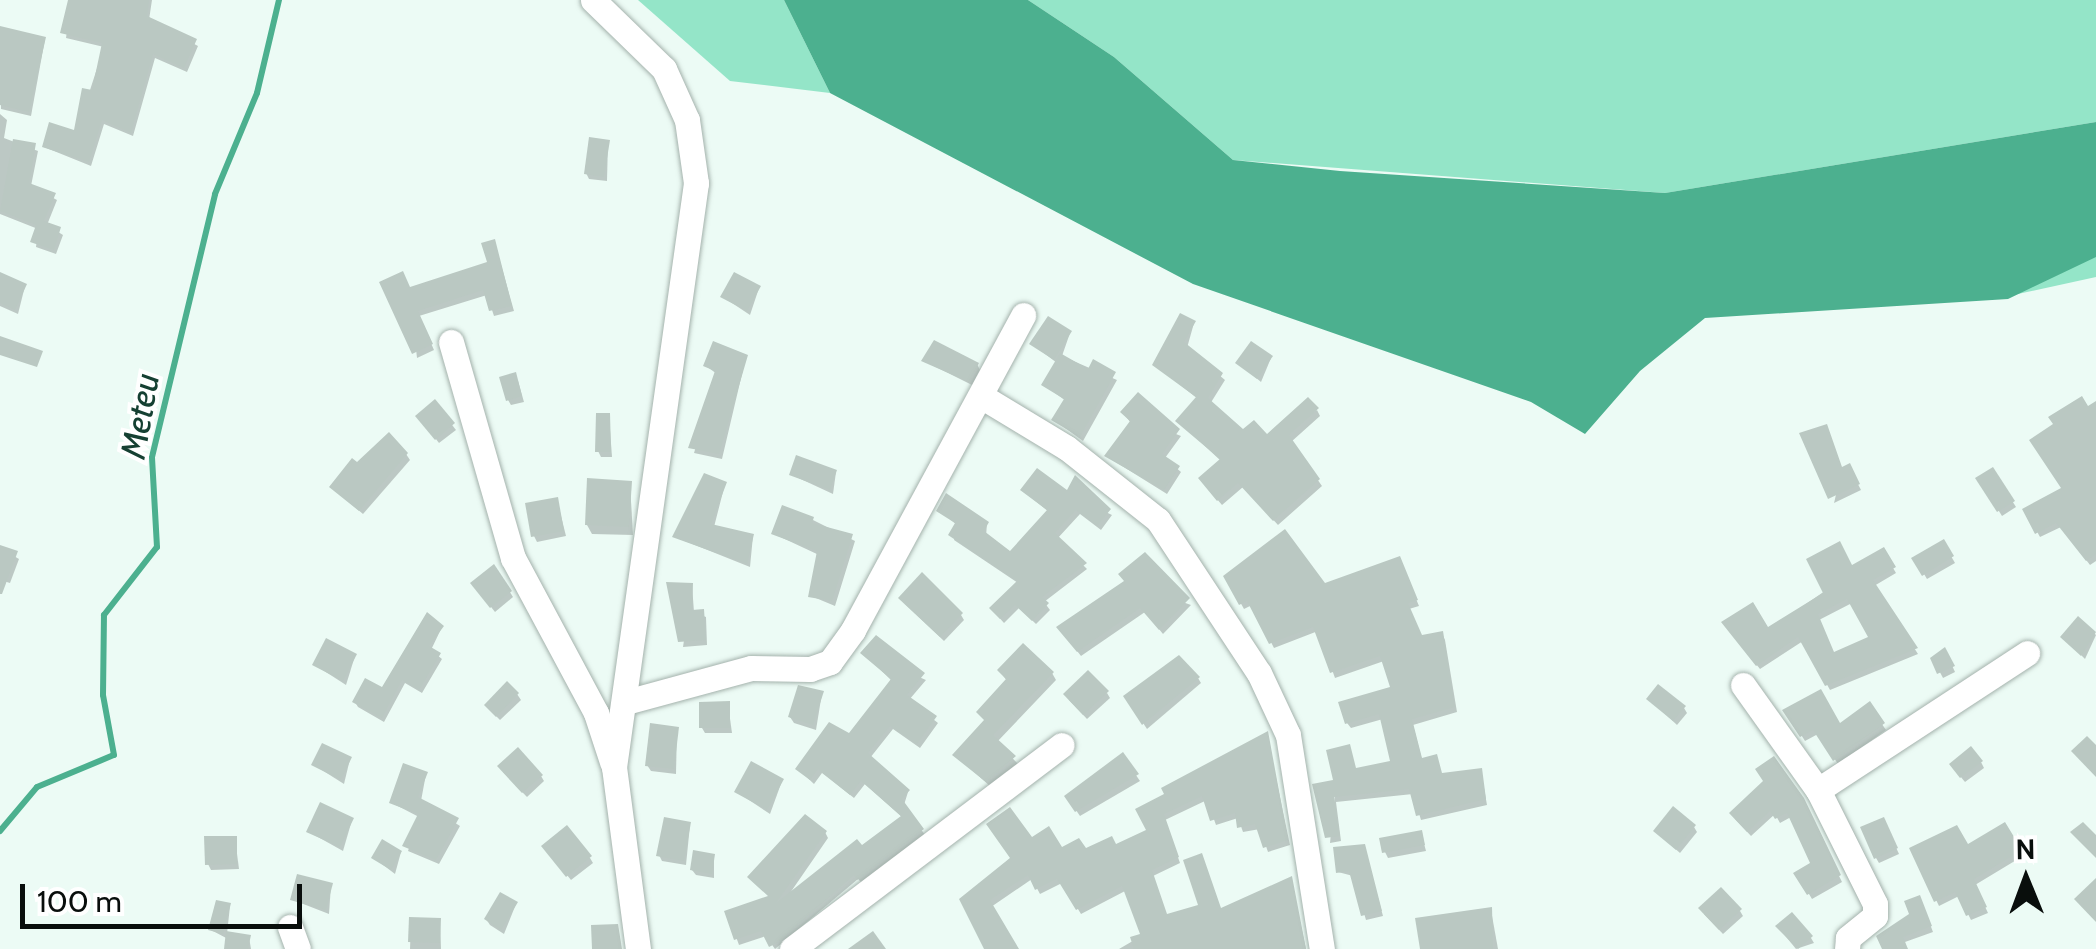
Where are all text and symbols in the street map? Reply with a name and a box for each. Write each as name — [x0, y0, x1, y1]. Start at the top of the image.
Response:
water label: Meteu — [112, 370, 168, 462]
north arrow — [1976, 829, 2076, 929]
text: N — [2015, 832, 2036, 866]
scale bar — [25, 864, 308, 926]
text: 100 m — [37, 883, 122, 920]

